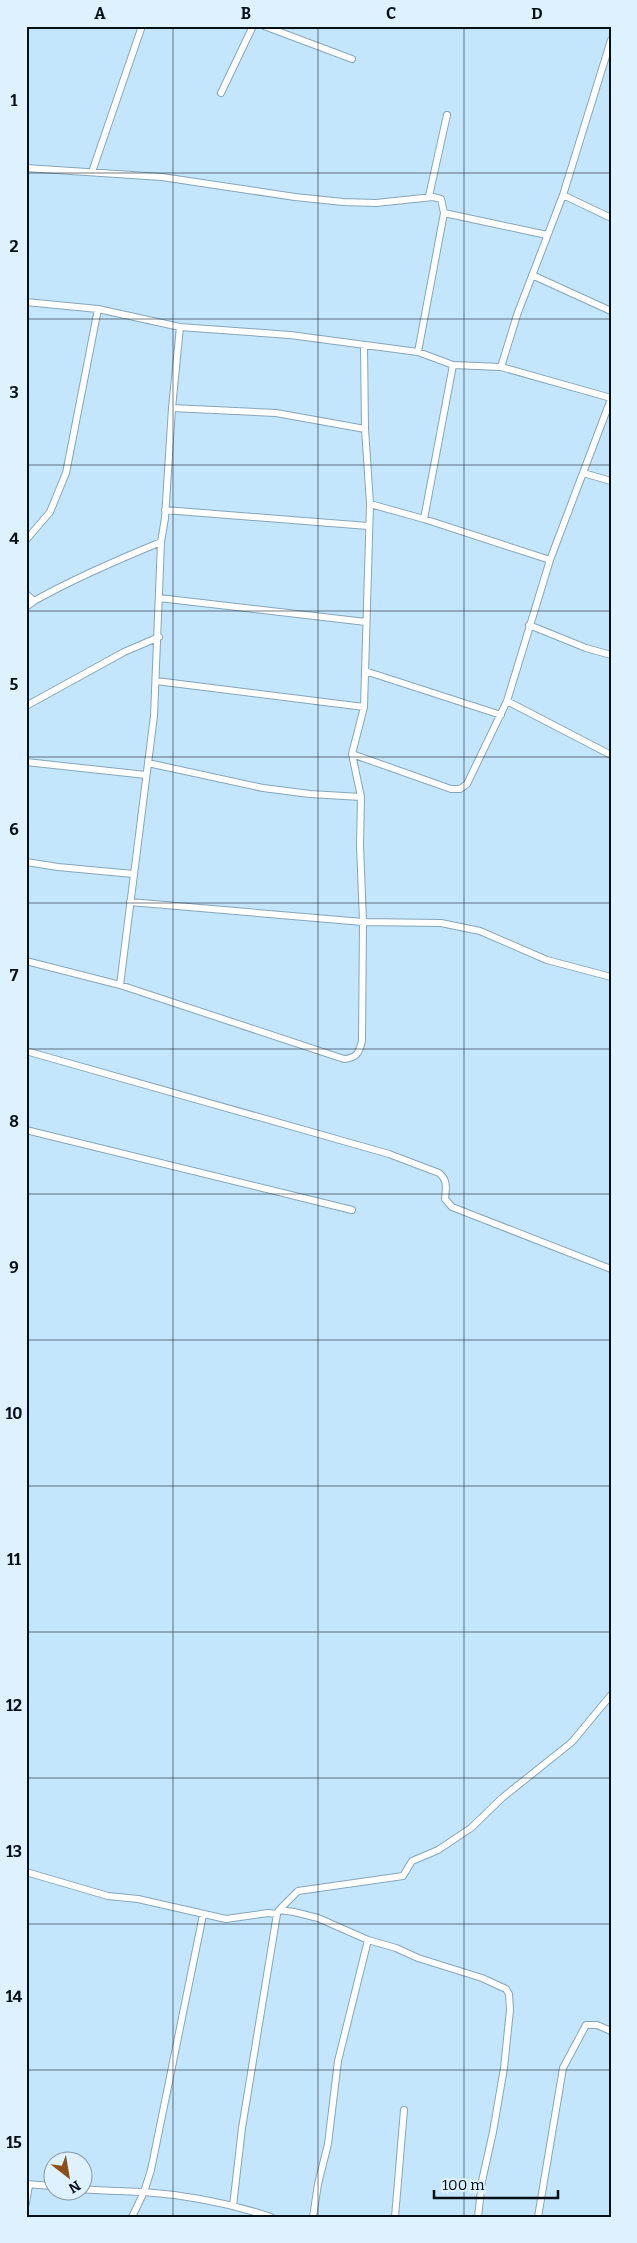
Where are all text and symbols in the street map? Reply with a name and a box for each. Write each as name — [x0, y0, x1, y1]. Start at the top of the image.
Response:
text: A — [94, 4, 106, 23]
text: B — [241, 4, 251, 23]
text: C — [386, 4, 396, 23]
text: D — [531, 4, 543, 23]
text: 1 — [11, 91, 18, 110]
text: 2 — [9, 237, 19, 256]
text: 3 — [9, 383, 19, 402]
text: 4 — [9, 529, 19, 548]
text: 5 — [10, 675, 19, 694]
text: 6 — [9, 820, 19, 839]
text: 7 — [10, 966, 19, 985]
text: 8 — [9, 1112, 19, 1131]
text: 9 — [9, 1258, 19, 1277]
text: 10 — [5, 1404, 23, 1423]
text: 11 — [7, 1550, 21, 1569]
text: 12 — [6, 1696, 22, 1715]
text: 13 — [6, 1842, 22, 1861]
text: 14 — [6, 1987, 23, 2006]
text: 15 — [6, 2133, 22, 2152]
north arrow — [42, 2150, 92, 2200]
scale bar — [434, 2168, 558, 2200]
text: 100 m — [442, 2176, 485, 2194]
text: N — [65, 2177, 83, 2197]

